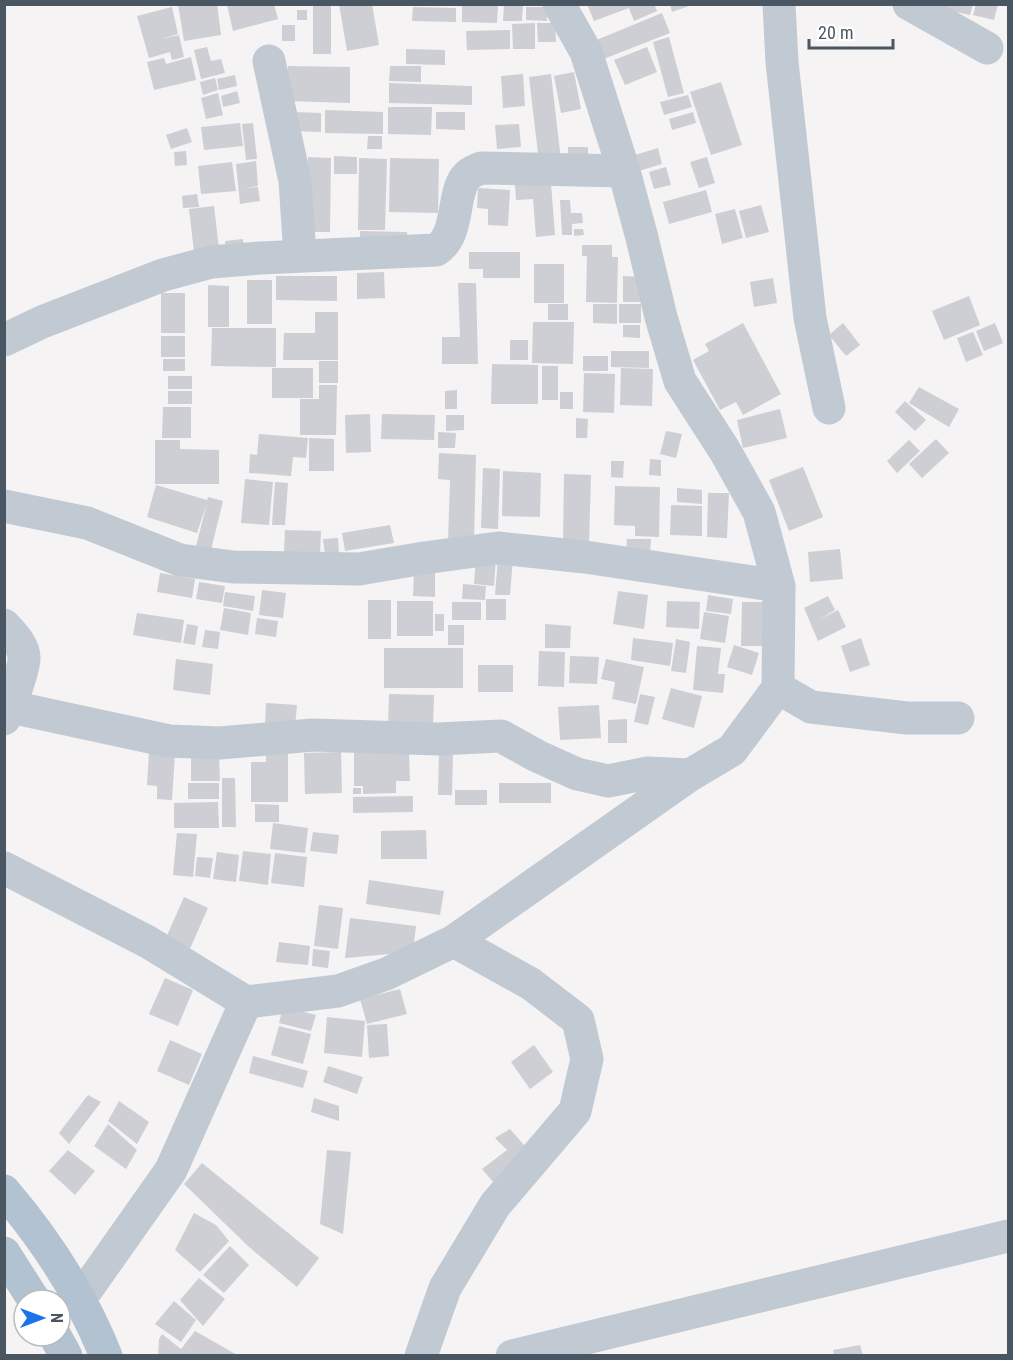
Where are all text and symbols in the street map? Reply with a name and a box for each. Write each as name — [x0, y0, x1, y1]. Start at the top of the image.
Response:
scale bar — [809, 12, 893, 50]
text: 20 m — [818, 22, 853, 43]
north arrow — [12, 1288, 72, 1348]
text: N — [47, 1313, 66, 1323]

